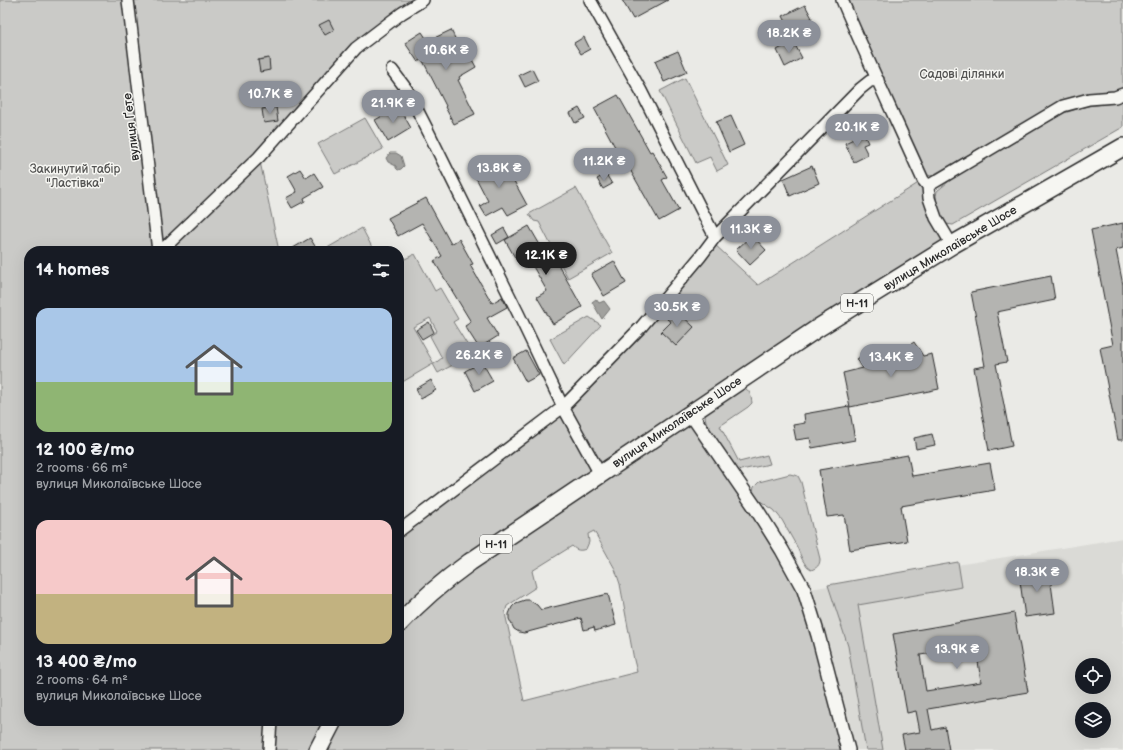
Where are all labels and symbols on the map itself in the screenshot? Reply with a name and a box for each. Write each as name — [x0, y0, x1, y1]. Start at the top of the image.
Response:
pin: 18.2K ₴ — [752, 20, 826, 54]
pin: 10.6K ₴ — [409, 37, 483, 71]
park label: Садові ділянки — [920, 67, 1004, 82]
pin: 10.7K ₴ — [233, 81, 307, 115]
pin: 21.9K ₴ — [356, 90, 430, 124]
street label: вулиця Ґете — [120, 92, 143, 162]
pin: 20.1K ₴ — [820, 114, 894, 148]
pin: 11.2K ₴ — [567, 148, 641, 182]
pin: 13.8K ₴ — [462, 155, 536, 189]
park label: Закинутий табір "Ластівка" — [30, 162, 121, 191]
street label: вулиця Миколаївське Шосе — [881, 202, 1020, 294]
pin: 11.3K ₴ — [714, 216, 788, 250]
pin: 12.1K ₴ — [509, 242, 583, 276]
pin: 30.5K ₴ — [640, 294, 714, 328]
road number: Н-11 — [841, 294, 873, 312]
pin: 26.2K ₴ — [442, 342, 516, 376]
pin: 13.4K ₴ — [854, 344, 928, 378]
street label: вулиця Миколаївське Шосе — [610, 373, 745, 471]
road number: Н-11 — [480, 535, 512, 553]
pin: 18.3K ₴ — [1000, 559, 1074, 593]
pin: 13.9K ₴ — [920, 636, 994, 670]

